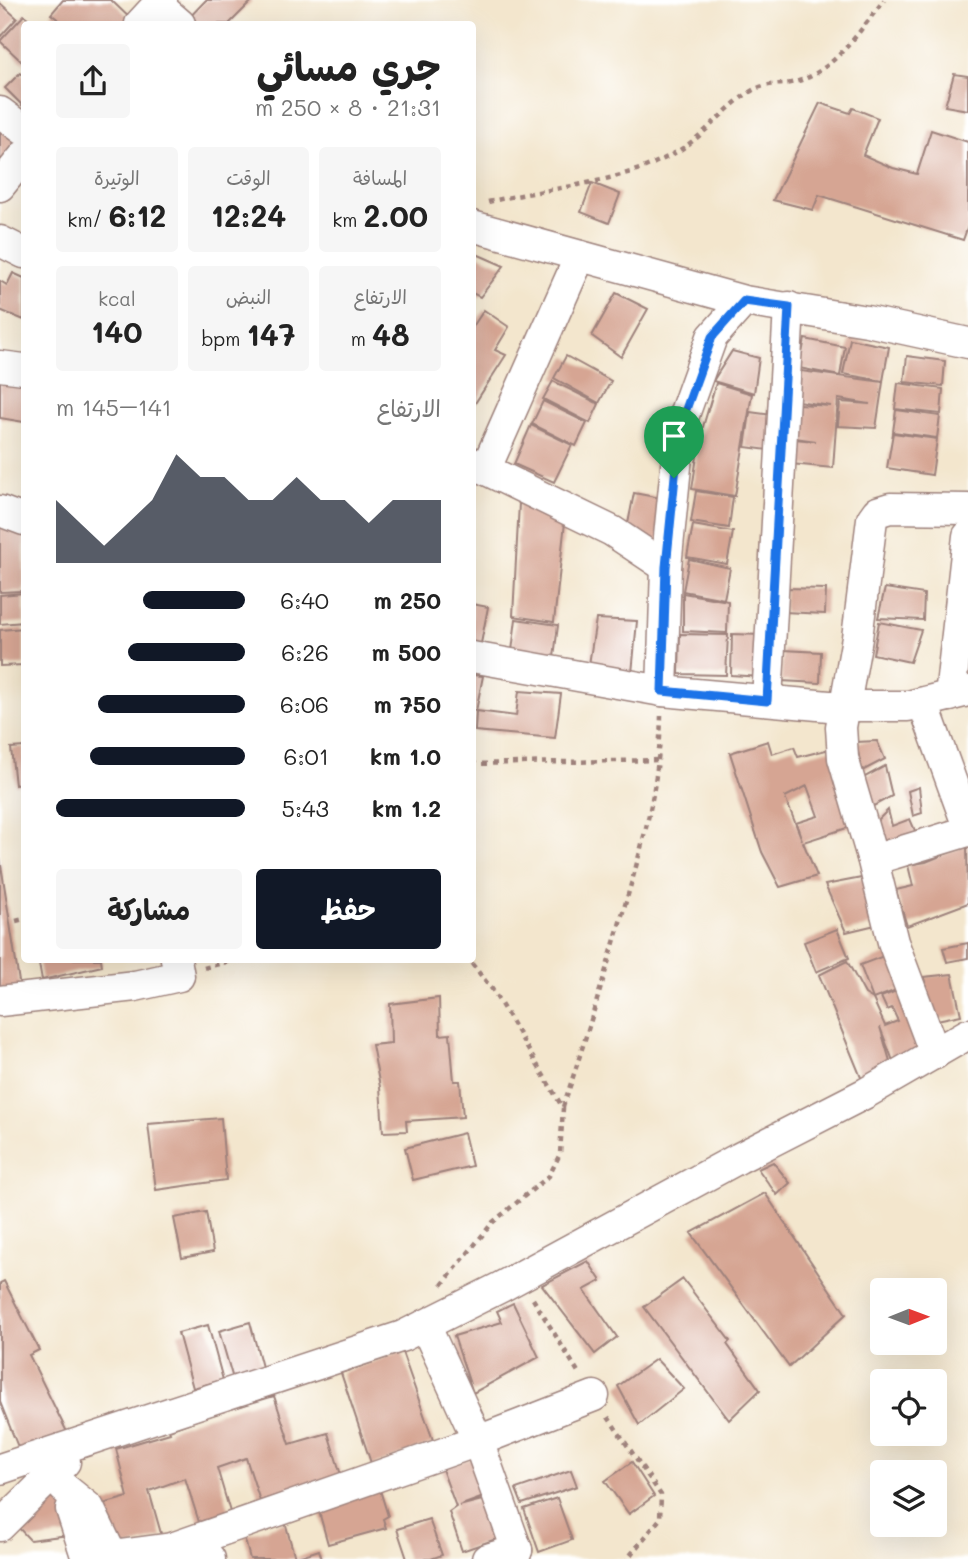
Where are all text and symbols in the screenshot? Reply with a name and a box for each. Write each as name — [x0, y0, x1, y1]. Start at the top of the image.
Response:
text: جري مسائي — [257, 41, 441, 91]
button: share — [56, 44, 130, 118]
text: 21:31 · 8 × 250 m — [255, 92, 441, 122]
text: الوتيرة — [94, 165, 140, 190]
text: الوقت — [226, 165, 271, 190]
text: المسافة — [353, 165, 407, 190]
text: 6:12 — [109, 195, 166, 235]
text: 12:24 — [211, 195, 286, 235]
text: 2.00 — [364, 195, 428, 235]
text: /km — [67, 207, 109, 232]
text: km — [332, 207, 364, 232]
text: النبض — [226, 284, 271, 309]
text: الارتفاع — [354, 284, 407, 309]
text: kcal — [98, 286, 136, 311]
text: 140 — [91, 311, 143, 351]
text: 147 — [247, 314, 296, 354]
text: 48 — [372, 314, 410, 354]
text: bpm — [201, 326, 247, 351]
text: m — [351, 326, 372, 351]
text: 141–145 m — [56, 392, 172, 422]
text: الارتفاع — [377, 393, 441, 423]
pin — [644, 406, 704, 478]
icon: arrive — [655, 417, 693, 455]
text: 6:40 — [280, 585, 329, 615]
text: 250 m — [373, 585, 441, 615]
text: 6:26 — [281, 637, 329, 667]
text: 500 m — [371, 637, 441, 667]
text: 6:06 — [280, 689, 329, 719]
text: 750 m — [373, 689, 441, 719]
text: 6:01 — [284, 741, 329, 771]
text: 1.0 km — [370, 741, 441, 771]
text: 5:43 — [281, 793, 329, 823]
text: 1.2 km — [372, 793, 441, 823]
button: مشاركة — [56, 869, 242, 949]
button: حفظ — [256, 869, 441, 949]
north arrow — [870, 1278, 947, 1354]
map controls — [870, 1278, 947, 1537]
button: locate — [870, 1369, 947, 1446]
button: layers — [870, 1460, 947, 1537]

